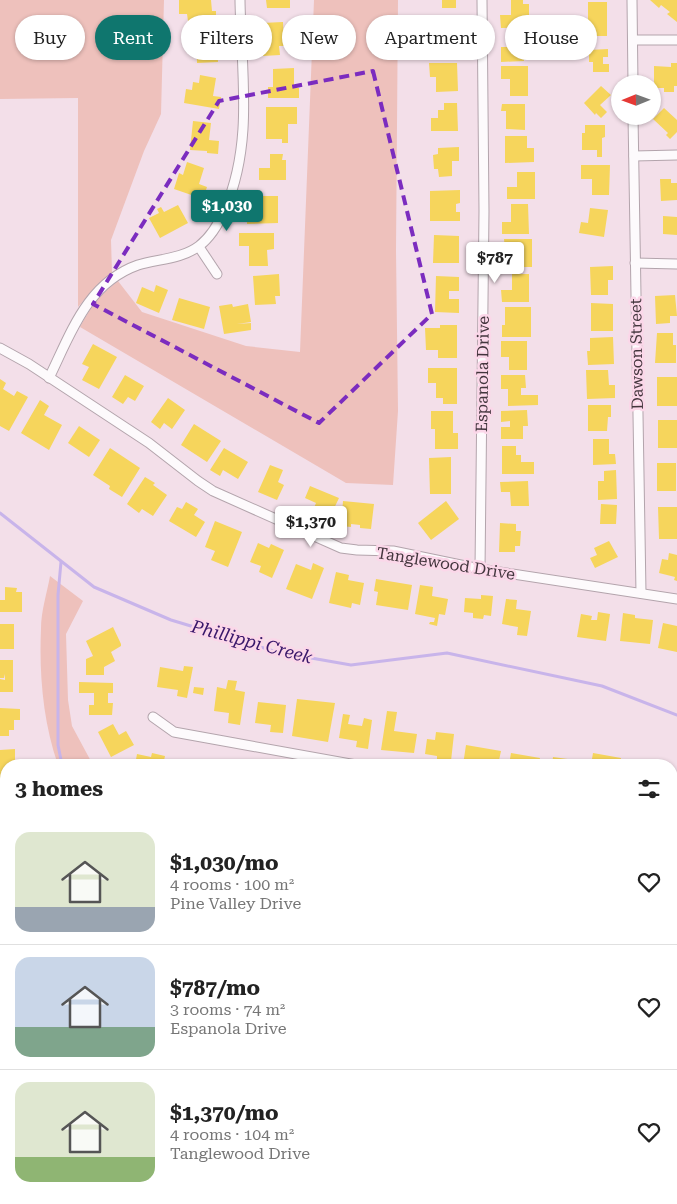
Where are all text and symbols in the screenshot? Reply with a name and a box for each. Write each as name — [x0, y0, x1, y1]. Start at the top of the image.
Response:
chip: Buy — [15, 15, 85, 60]
chip: Rent — [95, 15, 171, 60]
chip: Filters — [181, 15, 272, 60]
chip: New — [282, 15, 356, 60]
chip: Apartment — [366, 15, 495, 60]
chip: House — [505, 15, 597, 60]
north arrow — [611, 75, 661, 125]
map controls — [611, 75, 661, 125]
pin: $1,030 — [186, 190, 268, 232]
text: $1,030 — [202, 196, 252, 215]
pin: $787 — [465, 242, 525, 284]
text: $787 — [477, 248, 513, 267]
street label: Dawson Street — [626, 298, 647, 410]
street label: Espanola Drive — [472, 315, 493, 432]
pin: $1,370 — [270, 506, 352, 548]
text: $1,370 — [286, 512, 336, 531]
street label: Tanglewood Drive — [375, 543, 517, 584]
water label: Phillippi Creek — [188, 615, 315, 668]
icon: filters — [635, 775, 663, 803]
text: 3 homes — [15, 777, 103, 801]
text: $1,030/mo — [170, 851, 279, 875]
icon: home — [55, 852, 115, 912]
icon: heart — [635, 868, 663, 896]
text: 4 rooms · 100 m² — [170, 875, 294, 894]
text: Pine Valley Drive — [170, 894, 301, 913]
text: $787/mo — [170, 976, 260, 1000]
icon: home — [55, 977, 115, 1037]
icon: heart — [635, 993, 663, 1021]
text: 3 rooms · 74 m² — [170, 1000, 285, 1019]
text: Espanola Drive — [170, 1019, 287, 1038]
text: $1,370/mo — [170, 1101, 279, 1125]
icon: home — [55, 1102, 115, 1162]
icon: heart — [635, 1118, 663, 1146]
text: 4 rooms · 104 m² — [170, 1125, 294, 1144]
text: Tanglewood Drive — [170, 1144, 310, 1163]

